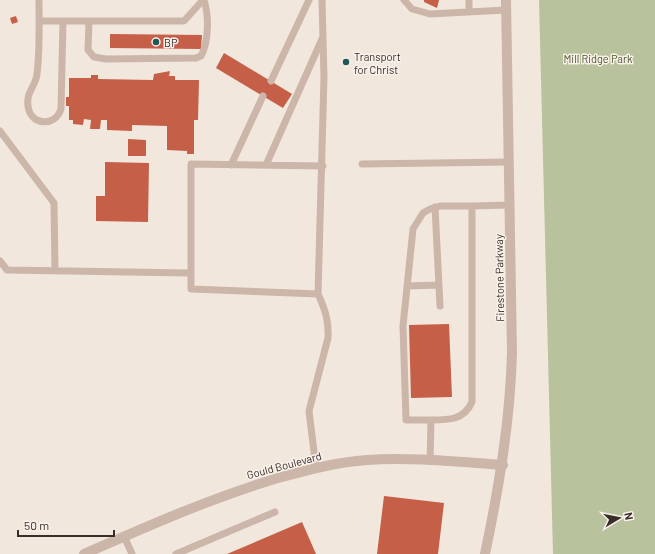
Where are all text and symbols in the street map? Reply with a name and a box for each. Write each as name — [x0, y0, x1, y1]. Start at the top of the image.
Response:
place label: BP — [164, 36, 178, 49]
marker: BP — [151, 37, 161, 47]
place label: Transport for Christ — [354, 50, 401, 76]
park label: Mill Ridge Park — [563, 52, 633, 65]
marker: Transport for Christ — [341, 57, 351, 67]
street label: Firestone Parkway — [492, 234, 506, 322]
street label: Gould Boulevard — [245, 449, 323, 481]
north arrow — [599, 498, 639, 538]
text: N — [622, 511, 636, 521]
scale bar — [18, 512, 114, 538]
text: 50 m — [24, 518, 49, 532]

